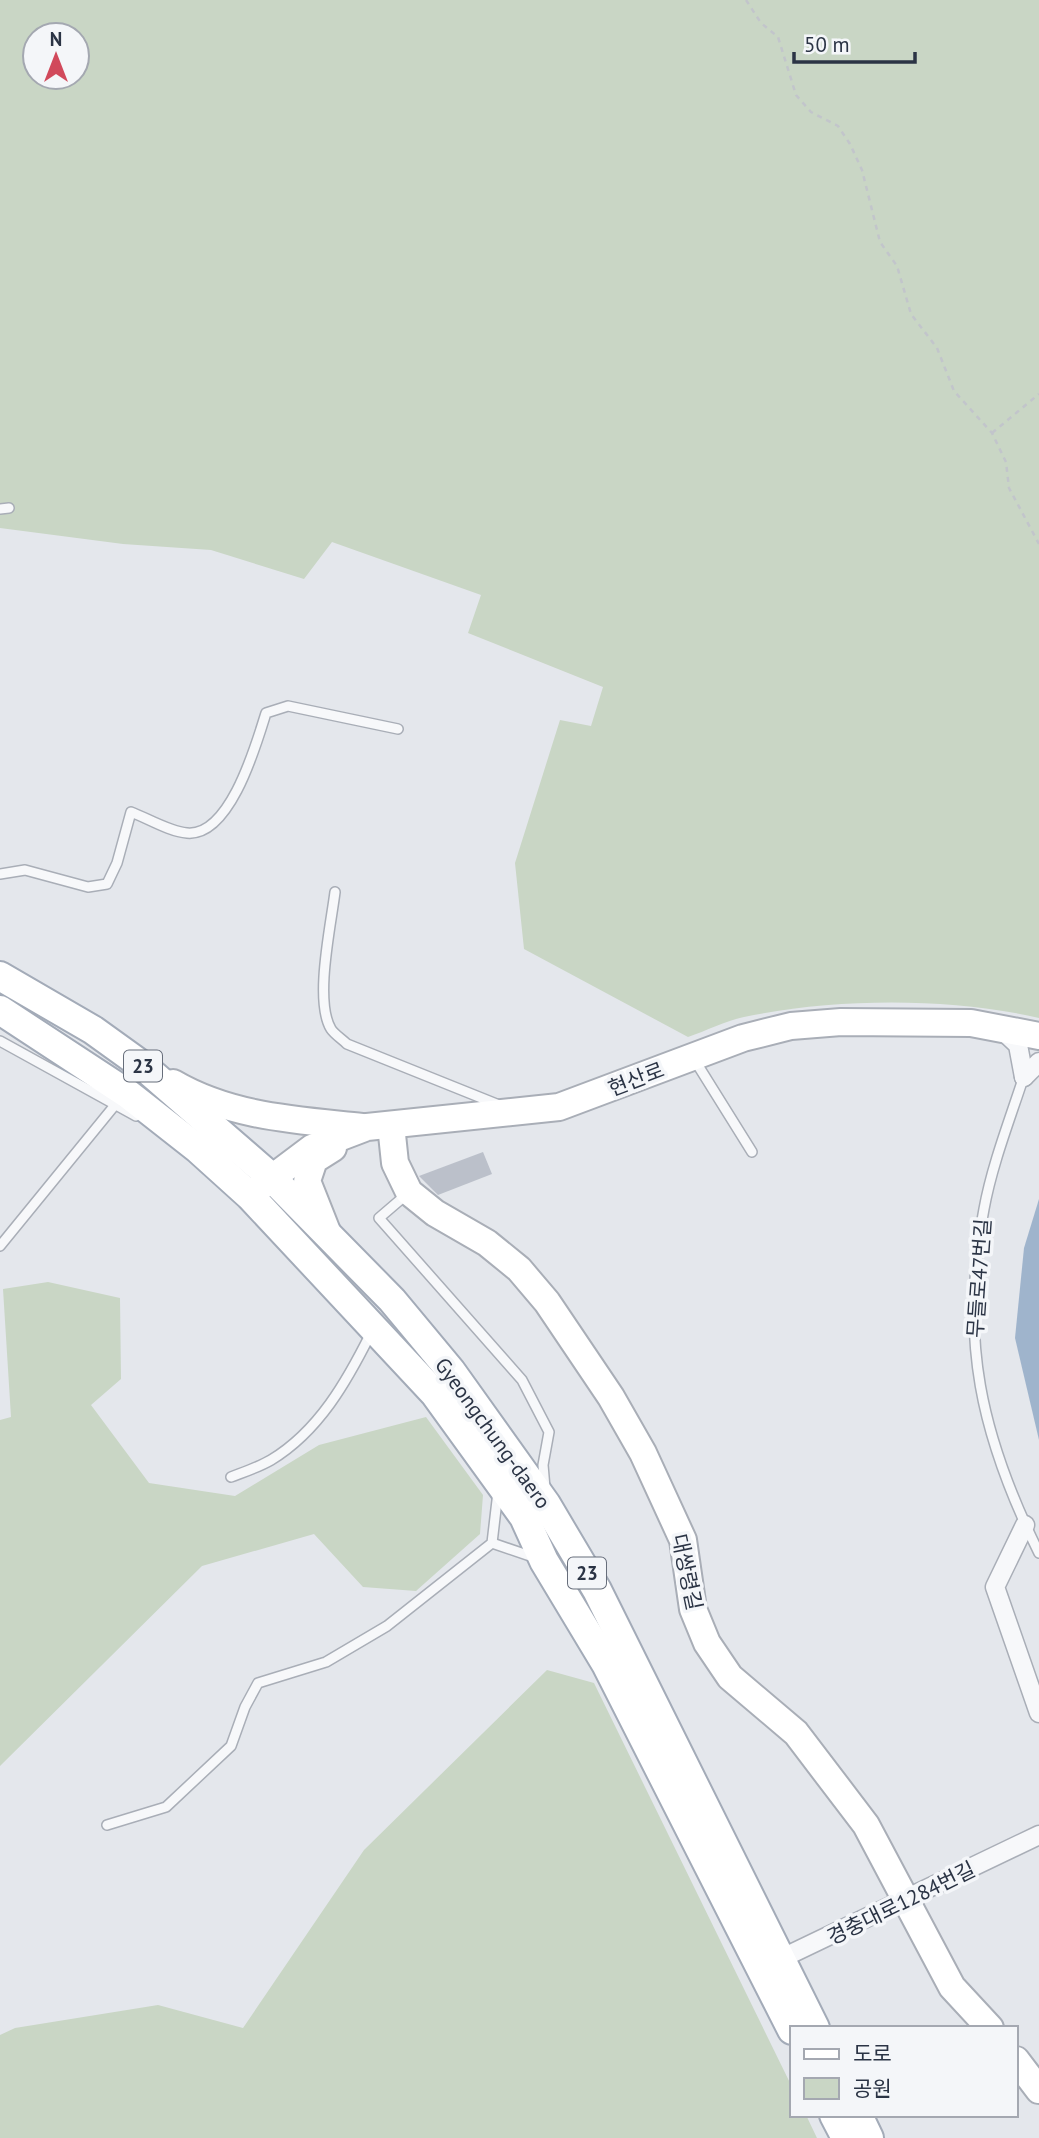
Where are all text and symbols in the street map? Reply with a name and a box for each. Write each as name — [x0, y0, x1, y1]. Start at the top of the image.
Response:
north arrow — [21, 21, 91, 91]
scale bar — [794, 21, 915, 65]
text: N — [50, 27, 62, 51]
text: 50 m — [804, 31, 850, 58]
road number: 23 — [124, 1050, 162, 1082]
street label: 현산로 — [604, 1056, 668, 1102]
street label: 무들로47번길 — [961, 1217, 997, 1339]
street label: Gyeongchung-daero — [429, 1352, 557, 1514]
street label: 대쌍령길 — [666, 1531, 708, 1613]
road number: 23 — [568, 1558, 606, 1588]
street label: 경충대로1284번길 — [822, 1855, 980, 1951]
legend — [790, 2026, 1018, 2117]
text: 도로 — [853, 2040, 892, 2067]
text: 공원 — [853, 2075, 892, 2102]

